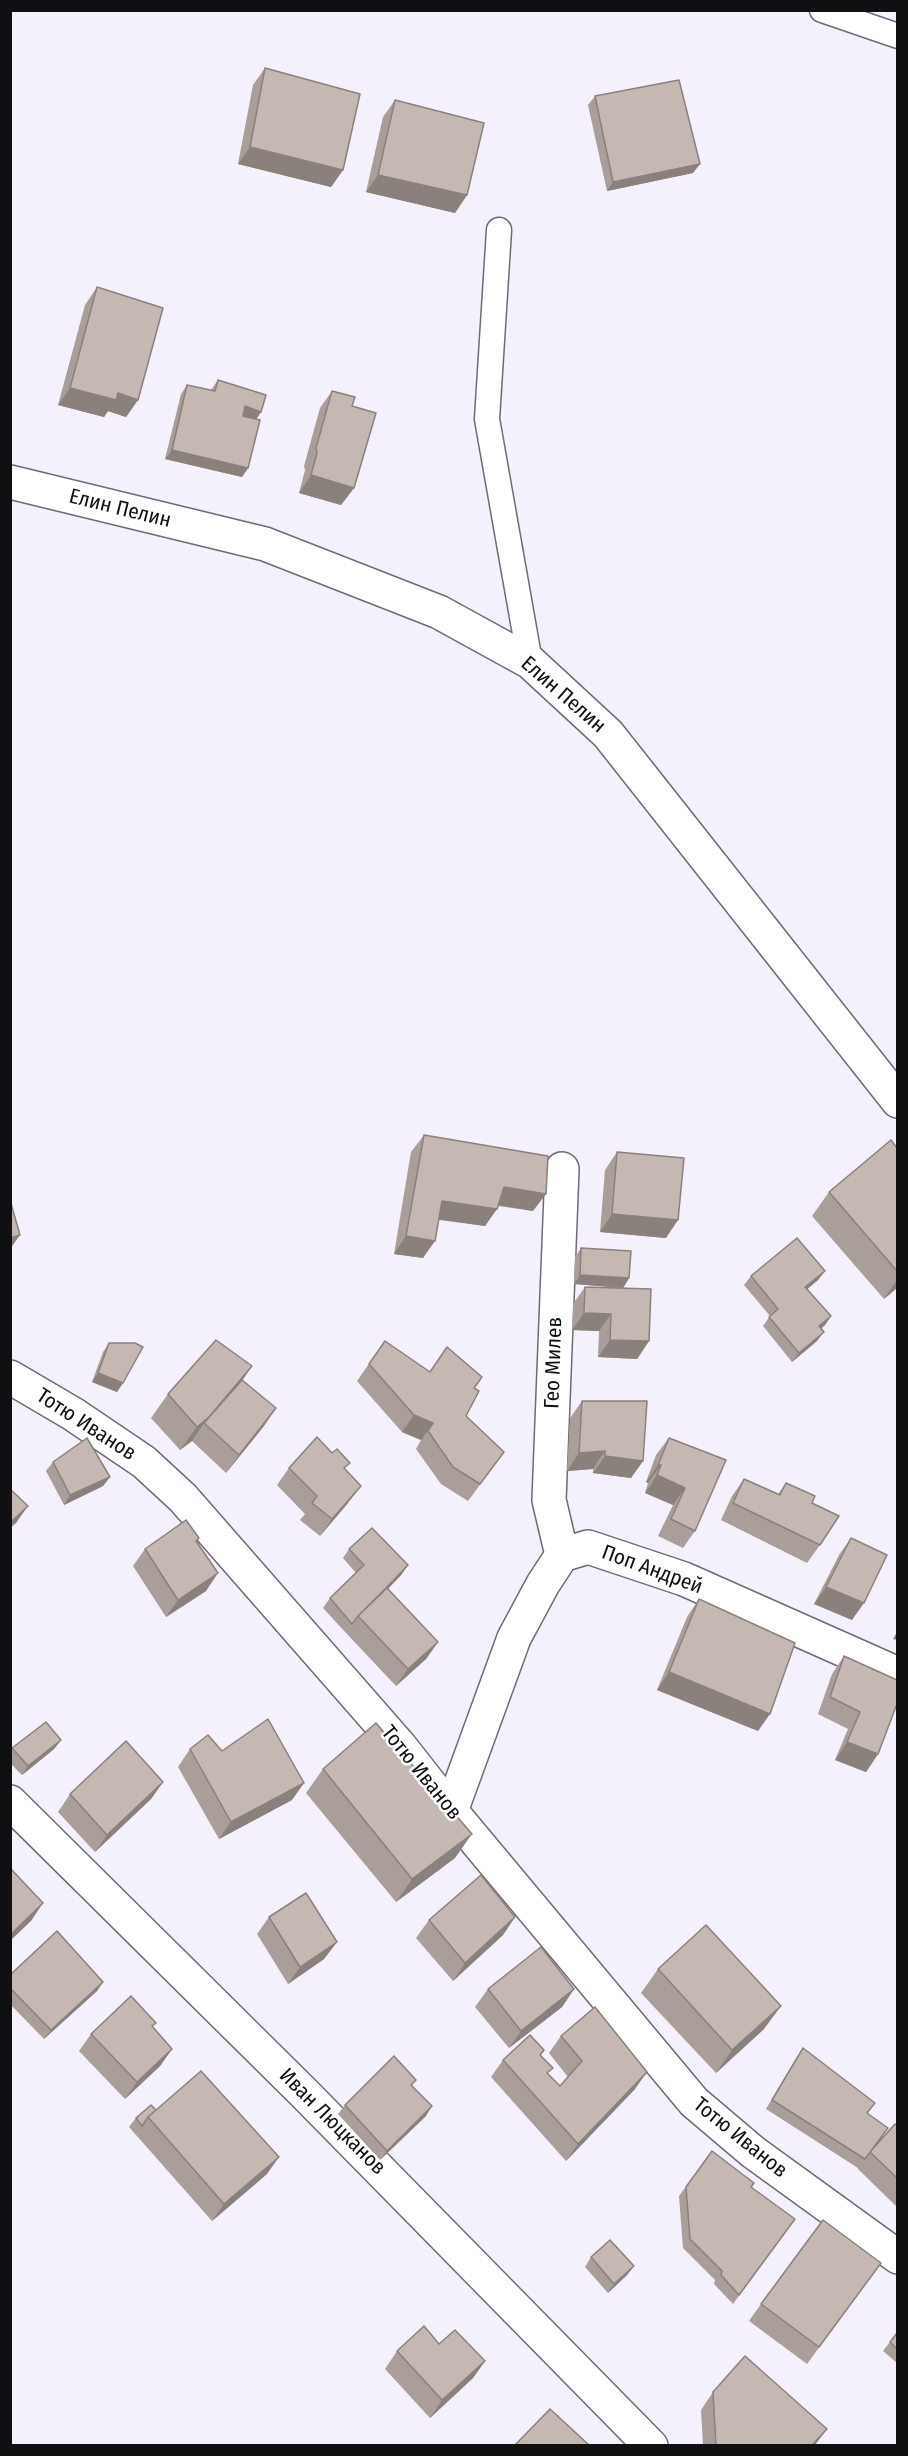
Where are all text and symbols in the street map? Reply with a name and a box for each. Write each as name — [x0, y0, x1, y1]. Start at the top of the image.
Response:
street label: Елин Пелин — [66, 484, 174, 534]
street label: Елин Пелин — [515, 651, 611, 739]
street label: Гео Милев — [540, 1317, 568, 1409]
street label: Тотю Иванов — [31, 1383, 141, 1467]
street label: Поп Андрей — [598, 1540, 706, 1600]
street label: Тотю Иванов — [375, 1721, 467, 1825]
street label: Иван Люцканов — [273, 2063, 391, 2181]
street label: Тотю Иванов — [688, 2092, 792, 2184]

